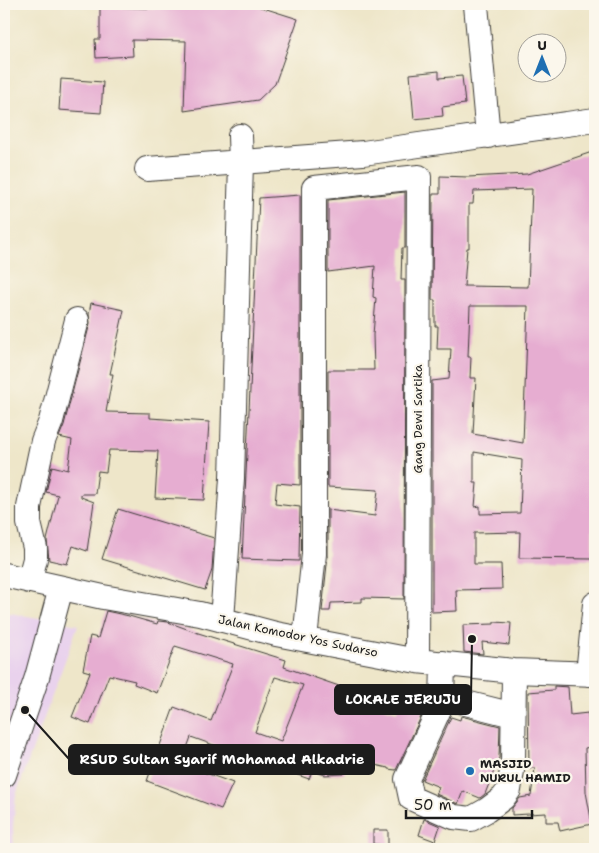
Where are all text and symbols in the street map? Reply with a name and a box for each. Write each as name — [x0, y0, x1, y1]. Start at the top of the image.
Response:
north arrow — [516, 32, 566, 82]
text: U — [537, 36, 547, 54]
street label: Gang Dewi Sartika — [410, 364, 426, 473]
street label: Jalan Komodor Yos Sudarso — [217, 611, 379, 661]
callout: LOKALE JERUJU — [335, 685, 471, 714]
text: LOKALE JERUJU — [345, 690, 461, 708]
callout: RSUD Sultan Syarif Mohamad Alkadrie — [69, 745, 374, 774]
text: RSUD Sultan Syarif Mohamad Alkadrie — [80, 750, 364, 768]
place label: MASJID NURUL HAMID — [480, 756, 571, 786]
marker: MASJID NURUL HAMID — [464, 765, 476, 777]
scale bar — [406, 788, 533, 820]
text: 50 m — [414, 795, 452, 815]

